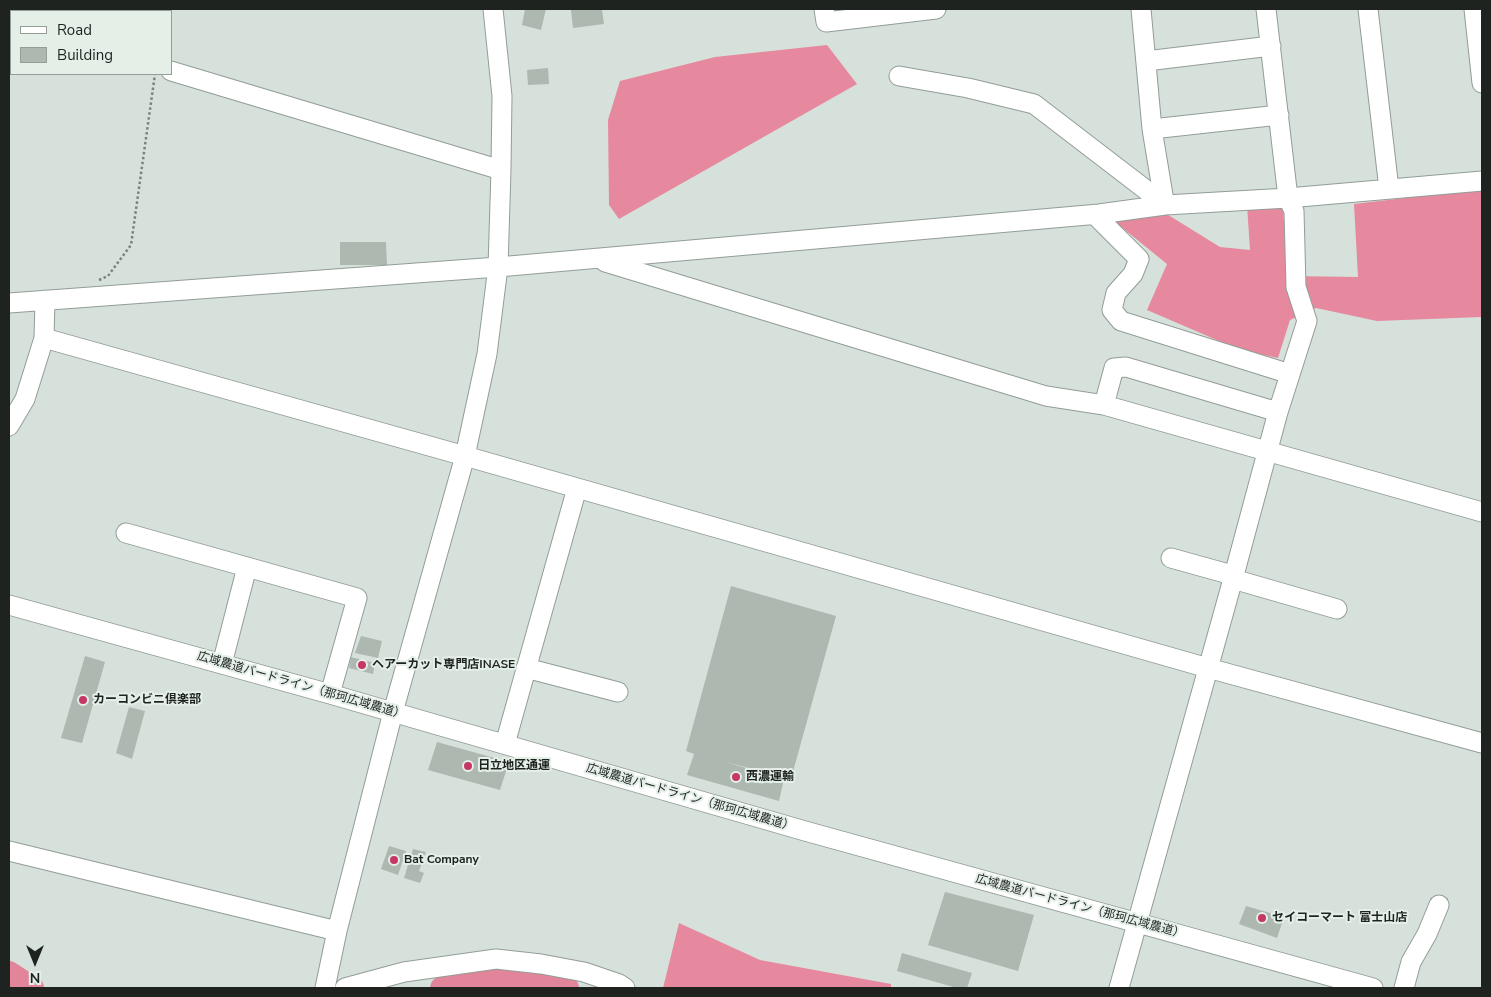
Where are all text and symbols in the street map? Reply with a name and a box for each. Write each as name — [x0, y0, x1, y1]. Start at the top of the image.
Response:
legend — [10, 10, 172, 75]
text: Road — [57, 20, 92, 40]
text: Building — [57, 45, 113, 65]
street label: 広域農道バードライン（那珂広域農道） — [195, 649, 407, 723]
place label: ヘアーカット専門店INASE — [372, 658, 515, 672]
marker: ヘアーカット専門店INASE — [356, 659, 368, 671]
place label: カーコンビニ倶楽部 — [93, 693, 201, 707]
marker: カーコンビニ倶楽部 — [77, 694, 89, 706]
place label: 日立地区通運 — [478, 759, 550, 773]
marker: 日立地区通運 — [462, 760, 474, 772]
street label: 広域農道バードライン（那珂広域農道） — [584, 761, 796, 835]
place label: 西濃運輸 — [746, 770, 794, 784]
marker: 西濃運輸 — [730, 771, 742, 783]
place label: Bat Company — [404, 853, 479, 867]
marker: Bat Company — [388, 854, 400, 866]
street label: 広域農道バードライン（那珂広域農道） — [974, 872, 1186, 942]
place label: セイコーマート 富士山店 — [1272, 911, 1407, 925]
marker: セイコーマート 富士山店 — [1256, 912, 1268, 924]
north arrow — [10, 937, 60, 987]
text: N — [30, 968, 40, 987]

